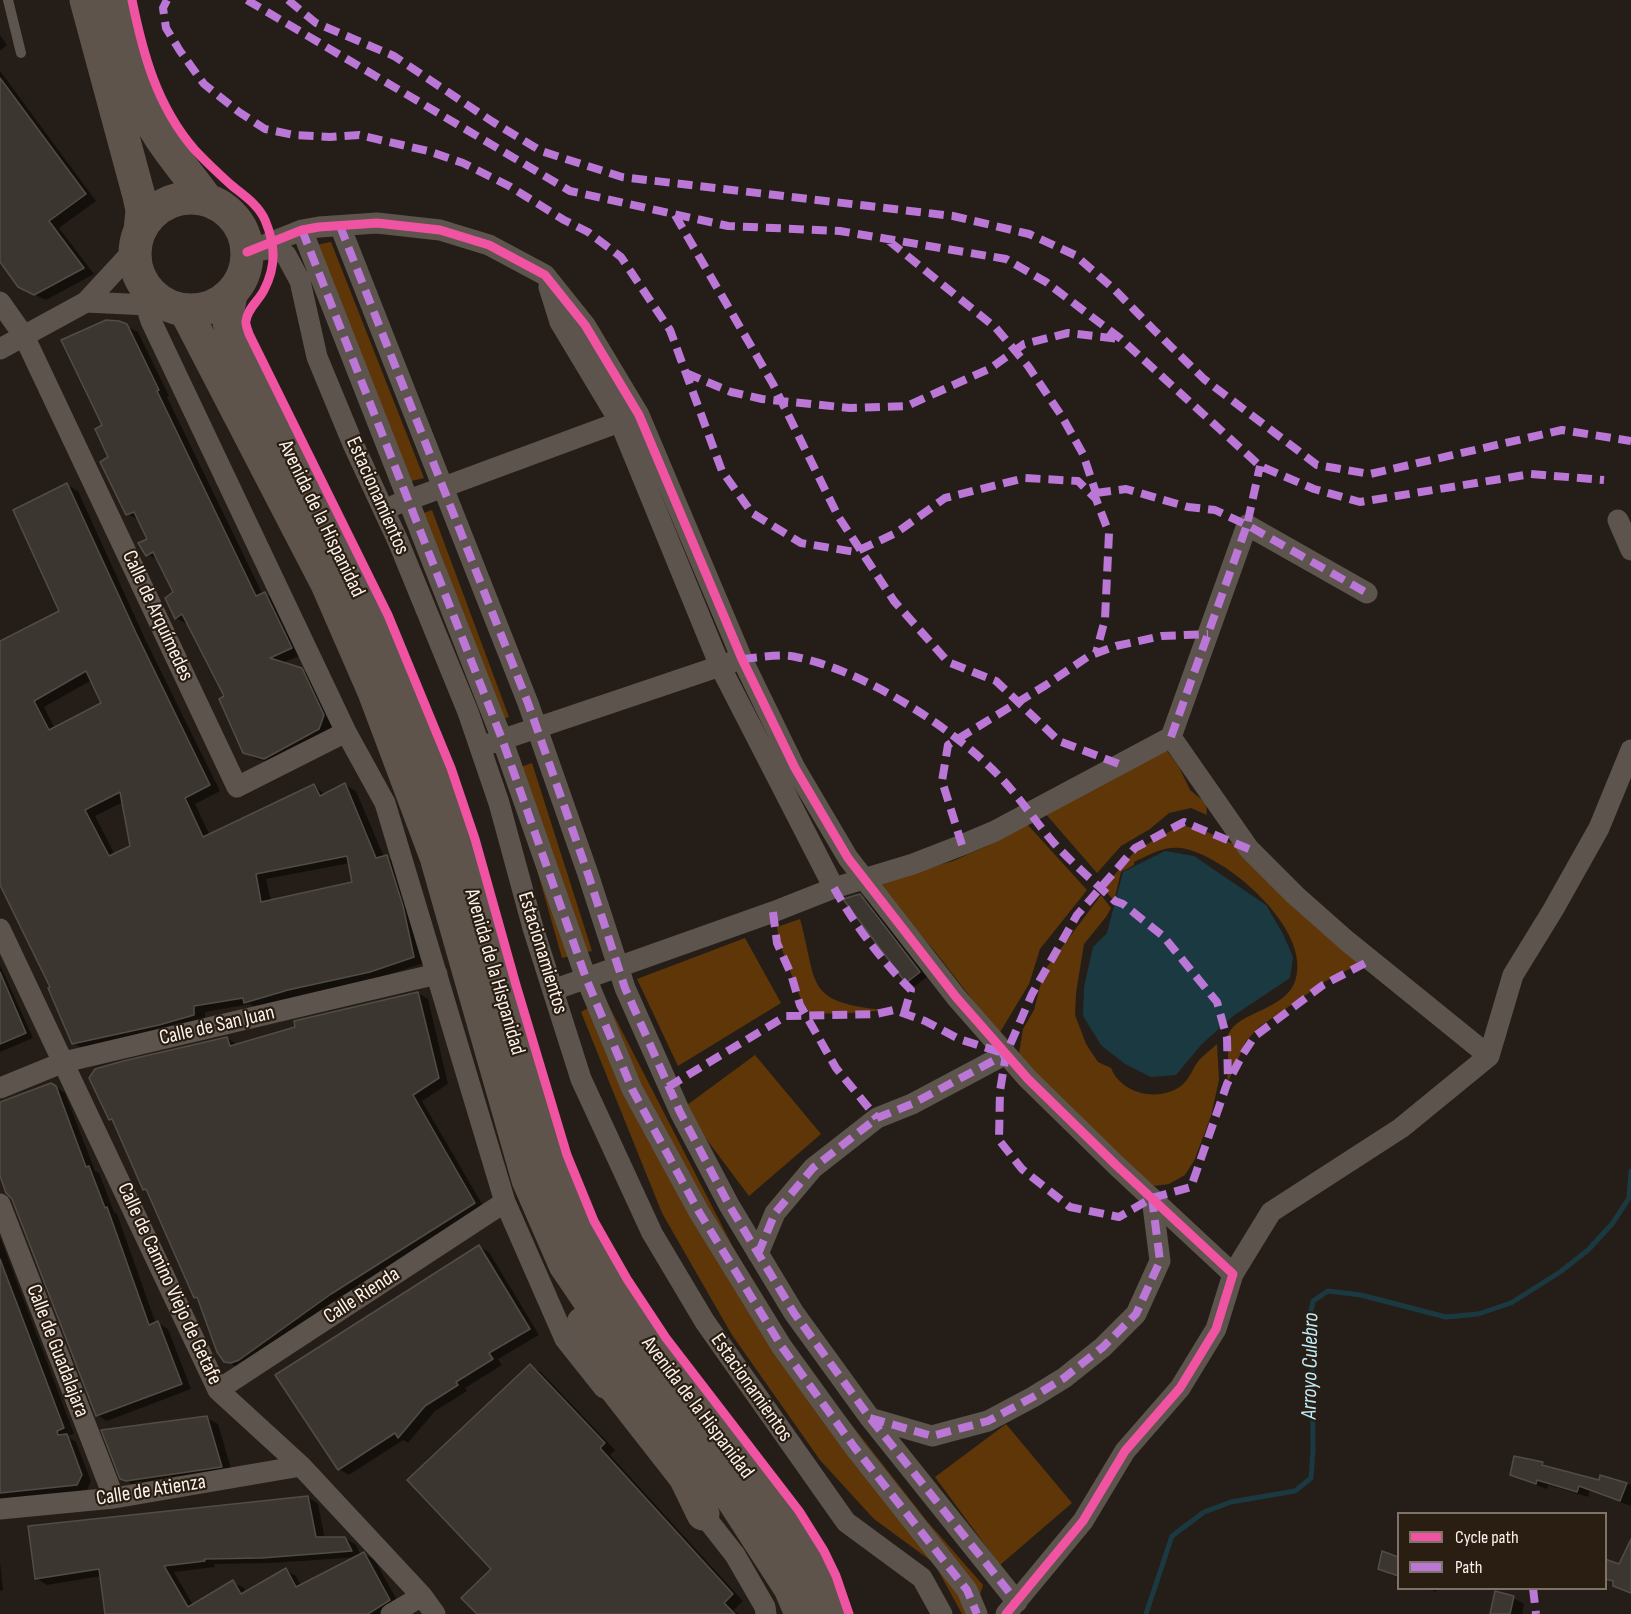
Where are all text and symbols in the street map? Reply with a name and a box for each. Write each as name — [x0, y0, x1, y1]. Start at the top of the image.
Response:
street label: Estacionamientos — [340, 433, 414, 559]
street label: Avenida de la Hispanidad — [272, 436, 370, 602]
street label: Calle de Arquímedes — [116, 547, 198, 685]
street label: Avenida de la Hispanidad — [458, 886, 530, 1058]
street label: Estacionamientos — [512, 889, 572, 1017]
street label: Calle de San Juan — [157, 1000, 277, 1052]
street label: Calle de Camino Viejo de Getafe — [111, 1179, 227, 1389]
street label: Calle Rienda — [319, 1262, 405, 1330]
street label: Calle de Guadalajara — [20, 1281, 94, 1421]
water label: Arroyo Culebro — [1297, 1312, 1325, 1420]
street label: Estacionamientos — [705, 1329, 797, 1447]
street label: Avenida de la Hispanidad — [635, 1332, 759, 1484]
street label: Calle de Atienza — [94, 1470, 208, 1512]
legend — [1397, 1512, 1607, 1590]
text: Cycle path — [1455, 1527, 1519, 1548]
text: Path — [1455, 1557, 1483, 1578]

